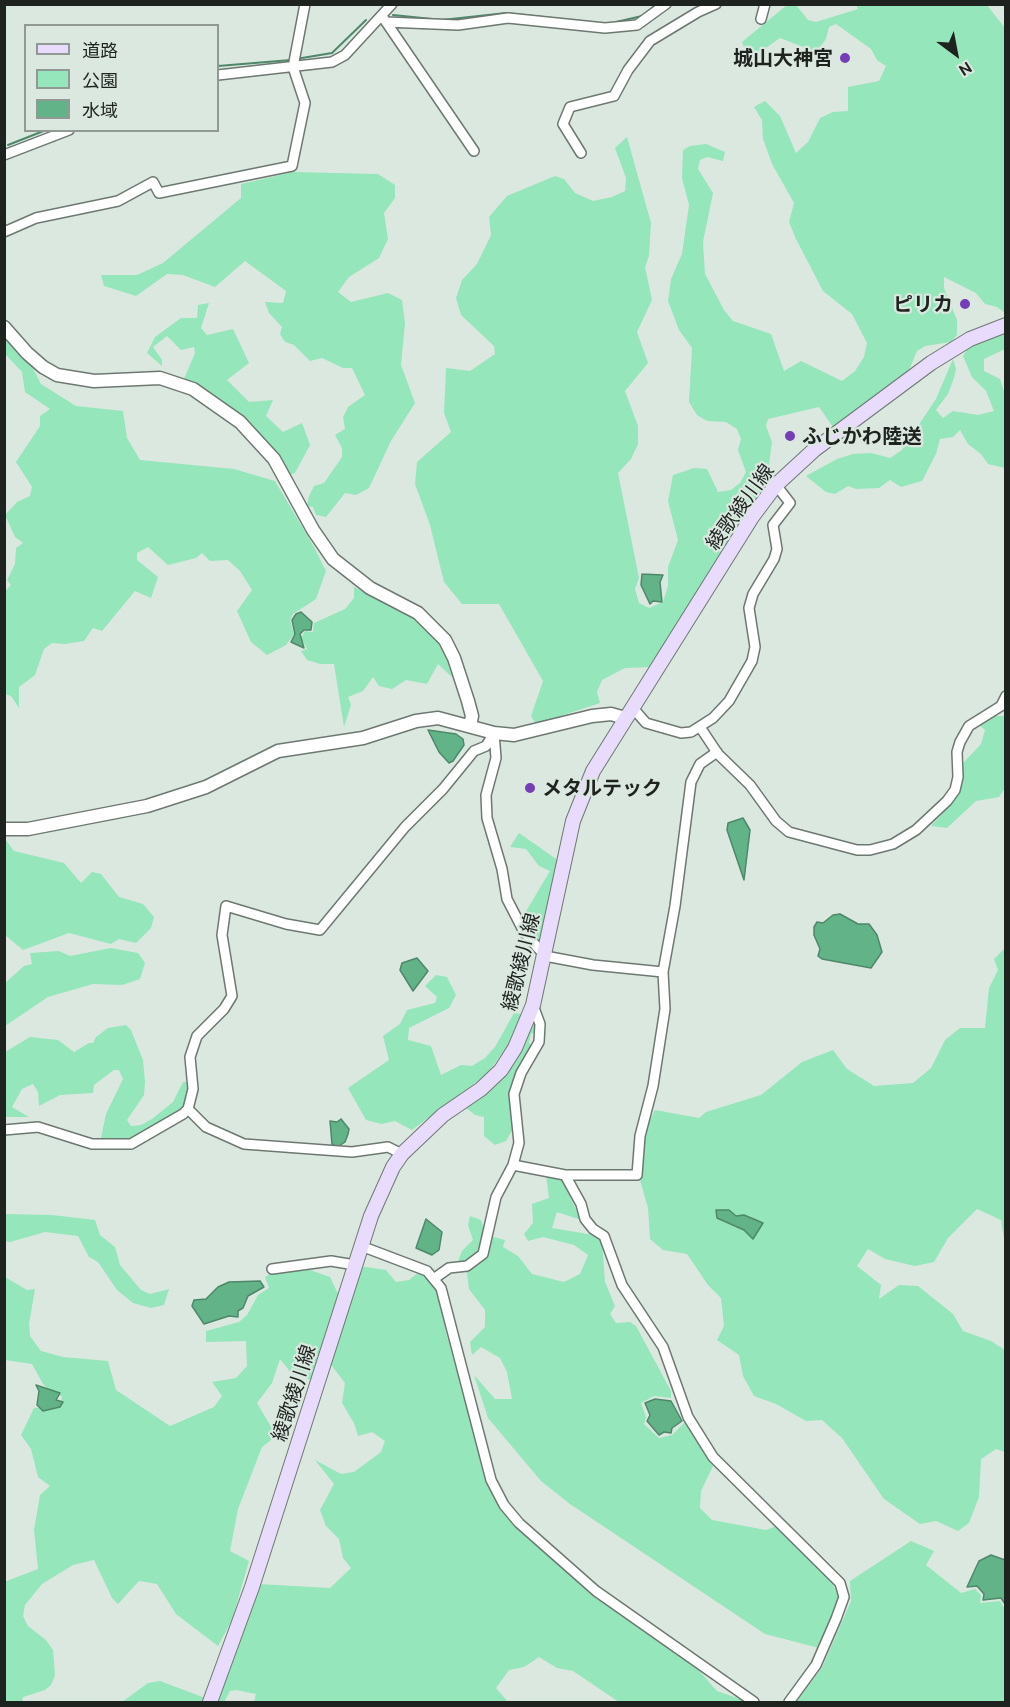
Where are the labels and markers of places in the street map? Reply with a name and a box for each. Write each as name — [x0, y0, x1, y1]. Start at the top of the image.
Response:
place label: 城山大神宮 — [733, 46, 833, 70]
marker: 城山大神宮 — [838, 51, 852, 65]
place label: ピリカ — [893, 292, 953, 316]
marker: ピリカ — [958, 297, 972, 311]
place label: ふじかわ陸送 — [802, 424, 922, 448]
marker: ふじかわ陸送 — [783, 429, 797, 443]
place label: メタルテック — [542, 776, 662, 800]
marker: メタルテック — [523, 781, 537, 795]

